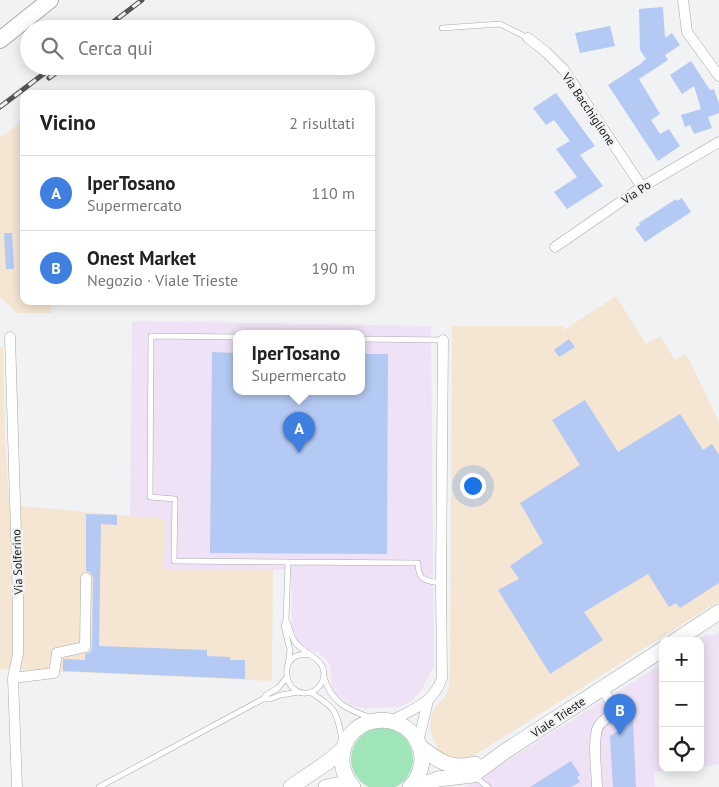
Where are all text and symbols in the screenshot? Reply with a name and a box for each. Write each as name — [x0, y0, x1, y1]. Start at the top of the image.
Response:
search box — [20, 20, 375, 75]
icon: search — [38, 34, 66, 62]
text: Cerca qui — [78, 36, 153, 60]
street label: Via Bacchiglione — [559, 69, 619, 148]
text: Vicino — [40, 109, 96, 136]
text: 2 risultati — [289, 113, 355, 133]
text: IperTosano — [87, 171, 176, 195]
street label: Via Po — [618, 177, 653, 208]
text: A — [51, 183, 61, 203]
text: 110 m — [312, 183, 355, 203]
text: Supermercato — [87, 195, 182, 215]
text: Onest Market — [87, 246, 196, 270]
text: B — [51, 258, 61, 278]
text: 190 m — [312, 258, 355, 278]
text: Negozio · Viale Trieste — [87, 270, 238, 290]
popup — [233, 330, 365, 395]
text: IperTosano — [252, 341, 340, 365]
text: Supermercato — [252, 365, 346, 385]
pin: A — [283, 412, 315, 453]
your location — [460, 473, 486, 499]
street label: Via Solferino — [8, 529, 26, 596]
map controls — [659, 637, 704, 772]
button: + — [659, 637, 704, 682]
button: − — [659, 682, 704, 727]
street label: Viale Trieste — [527, 693, 588, 741]
pin: B — [604, 694, 636, 735]
button: locate — [659, 727, 704, 772]

